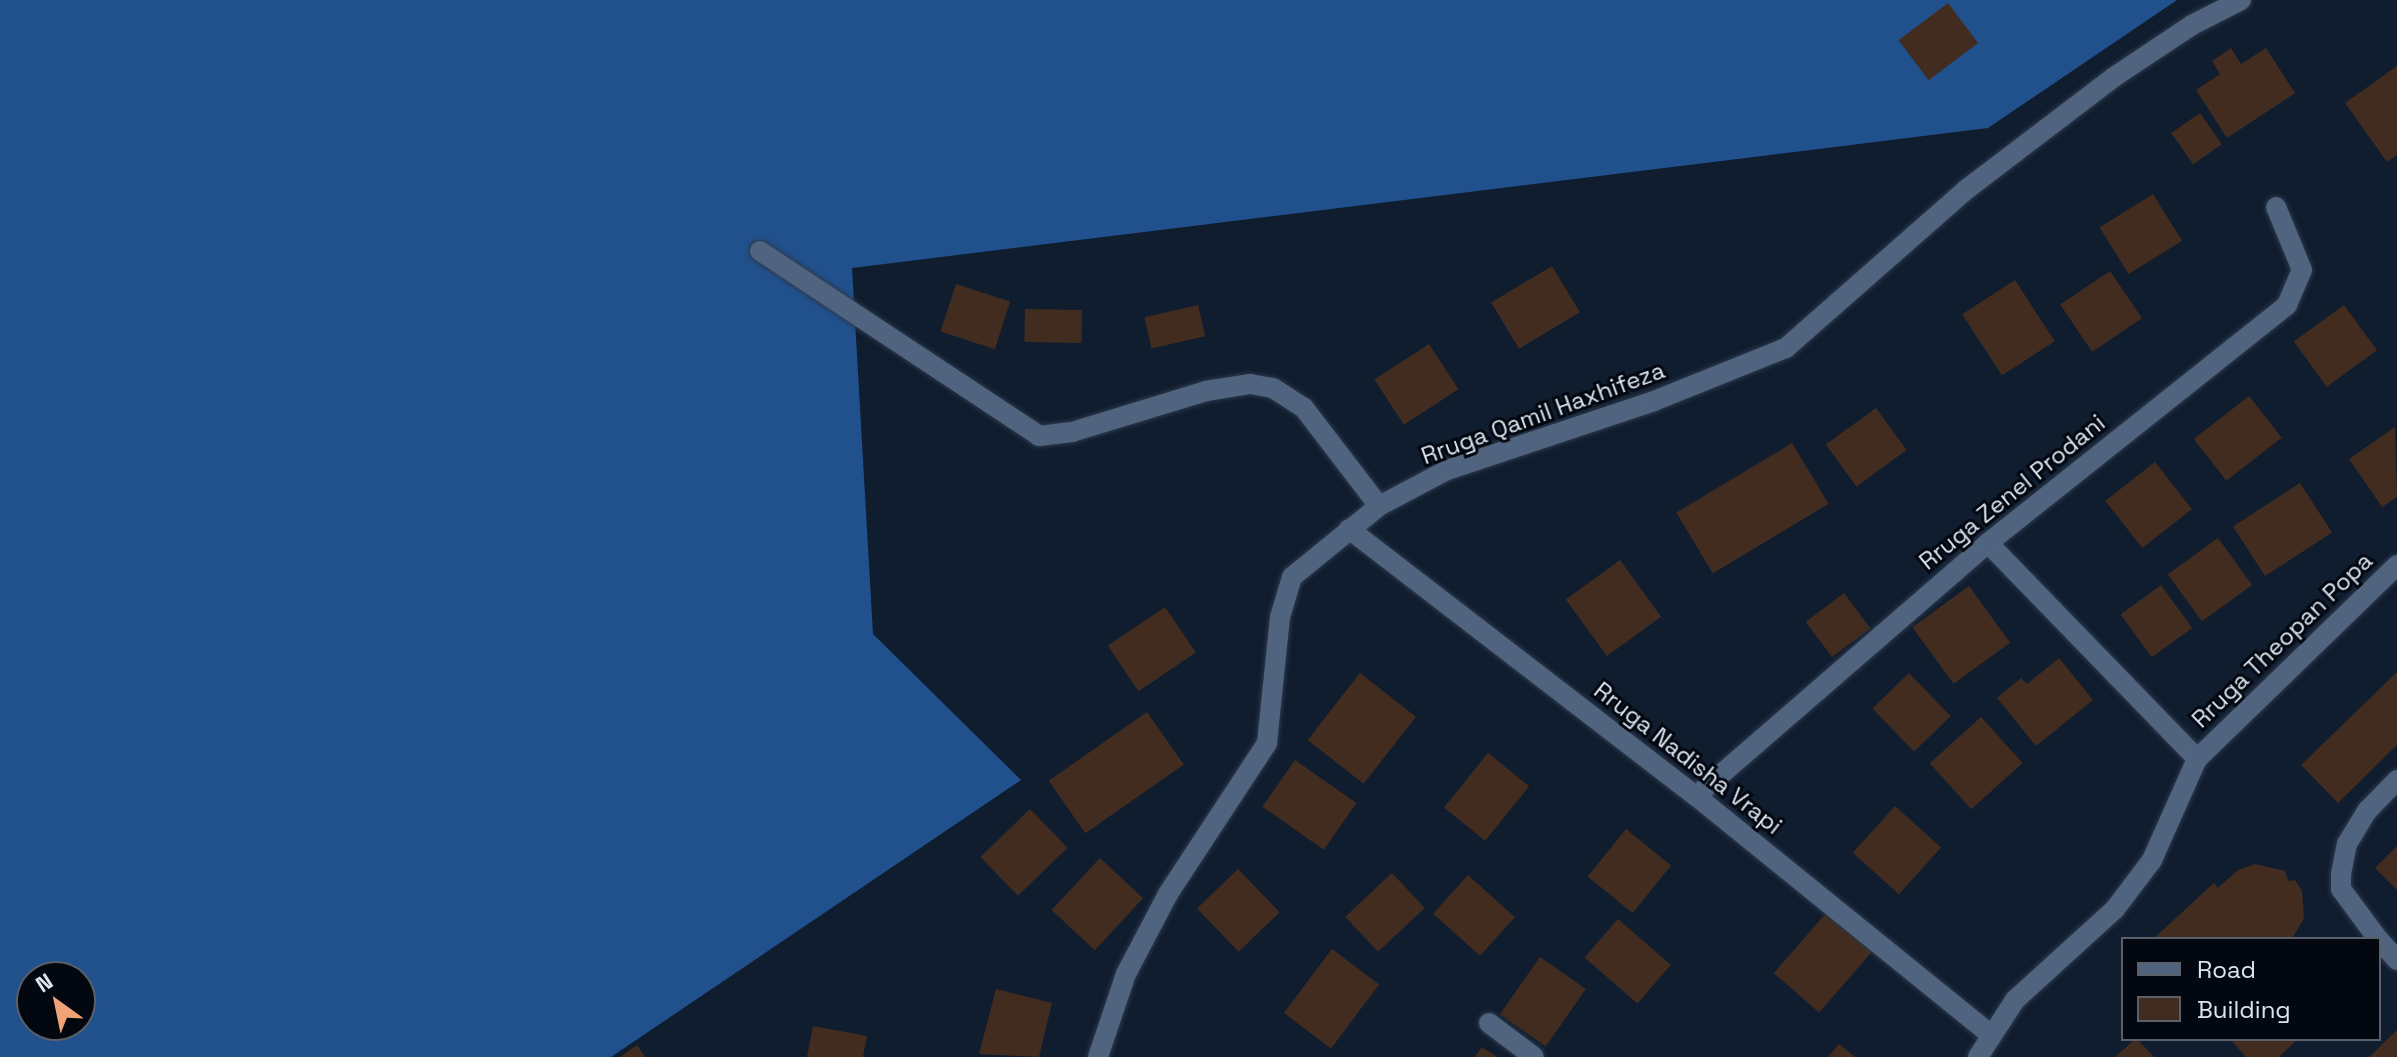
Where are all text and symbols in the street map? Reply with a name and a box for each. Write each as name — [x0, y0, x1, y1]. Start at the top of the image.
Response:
street label: Rruga Qamil Haxhifeza — [1417, 356, 1669, 470]
street label: Rruga Zenel Prodani — [1913, 408, 2111, 576]
street label: Rruga Theopan Popa — [2186, 546, 2378, 734]
street label: Rruga Nadisha Vrapi — [1588, 676, 1788, 840]
legend — [2121, 937, 2381, 1041]
text: Road — [2197, 954, 2256, 985]
north arrow — [16, 961, 96, 1041]
text: N — [30, 967, 58, 998]
text: Building — [2197, 994, 2291, 1025]

